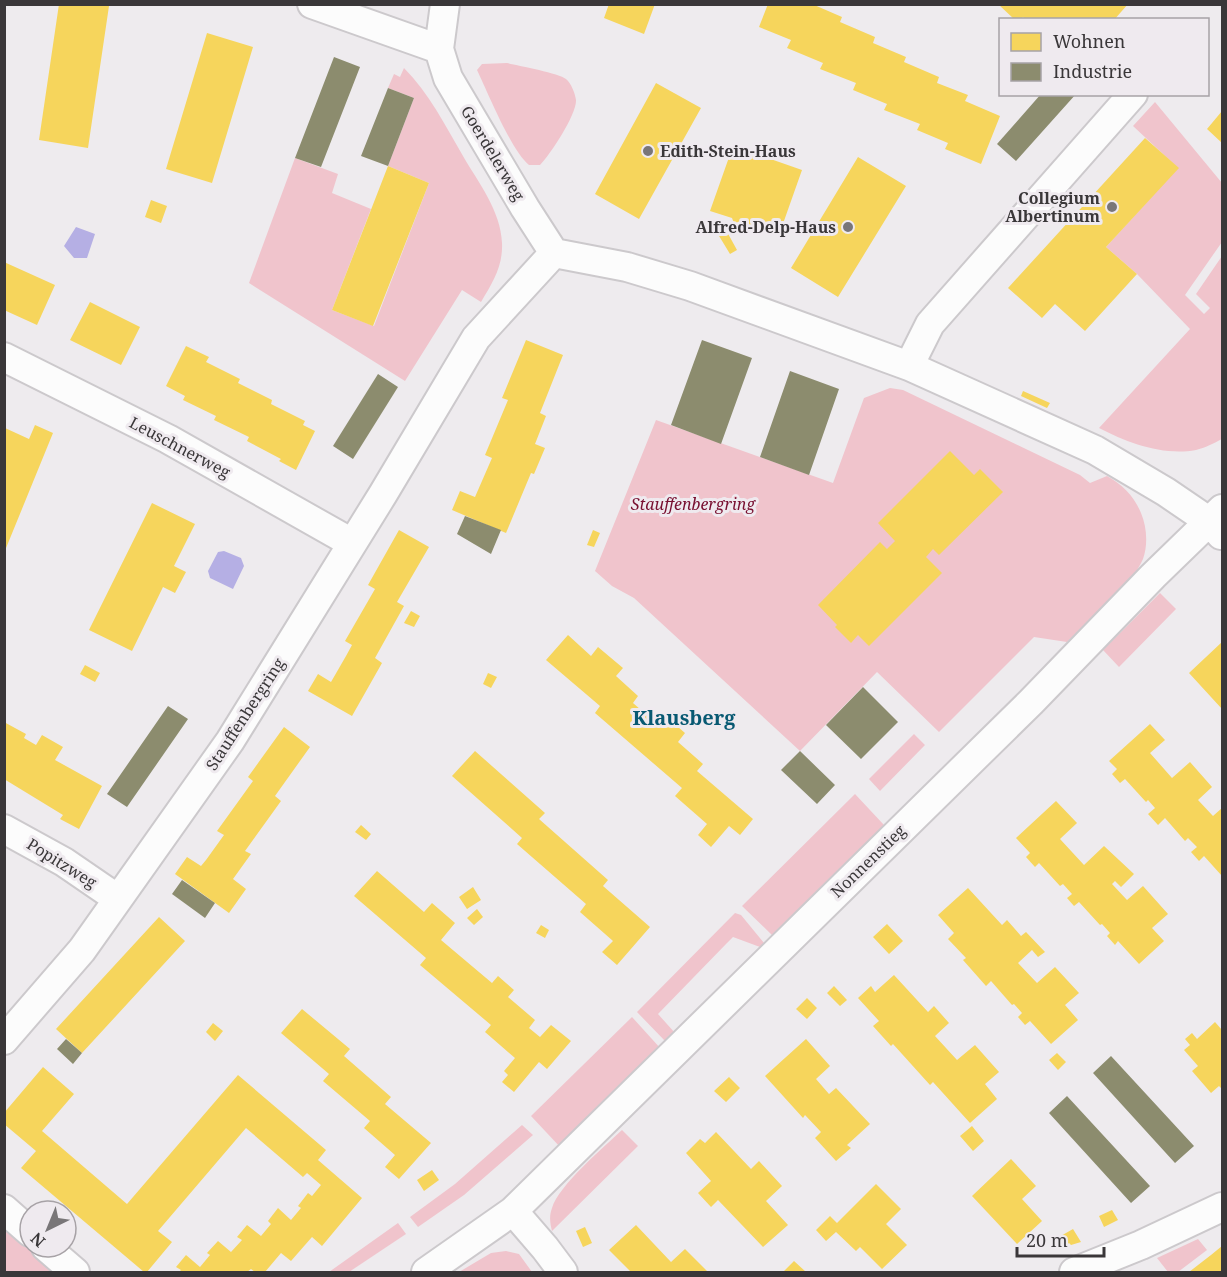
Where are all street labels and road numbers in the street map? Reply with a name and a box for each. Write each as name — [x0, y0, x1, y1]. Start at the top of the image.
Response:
street label: Goerdelerweg — [456, 101, 530, 205]
street label: Leuschnerweg — [126, 411, 235, 483]
street label: Stauffenbergring — [200, 653, 290, 774]
street label: Nonnenstieg — [826, 819, 910, 902]
street label: Popitzweg — [23, 833, 101, 893]

